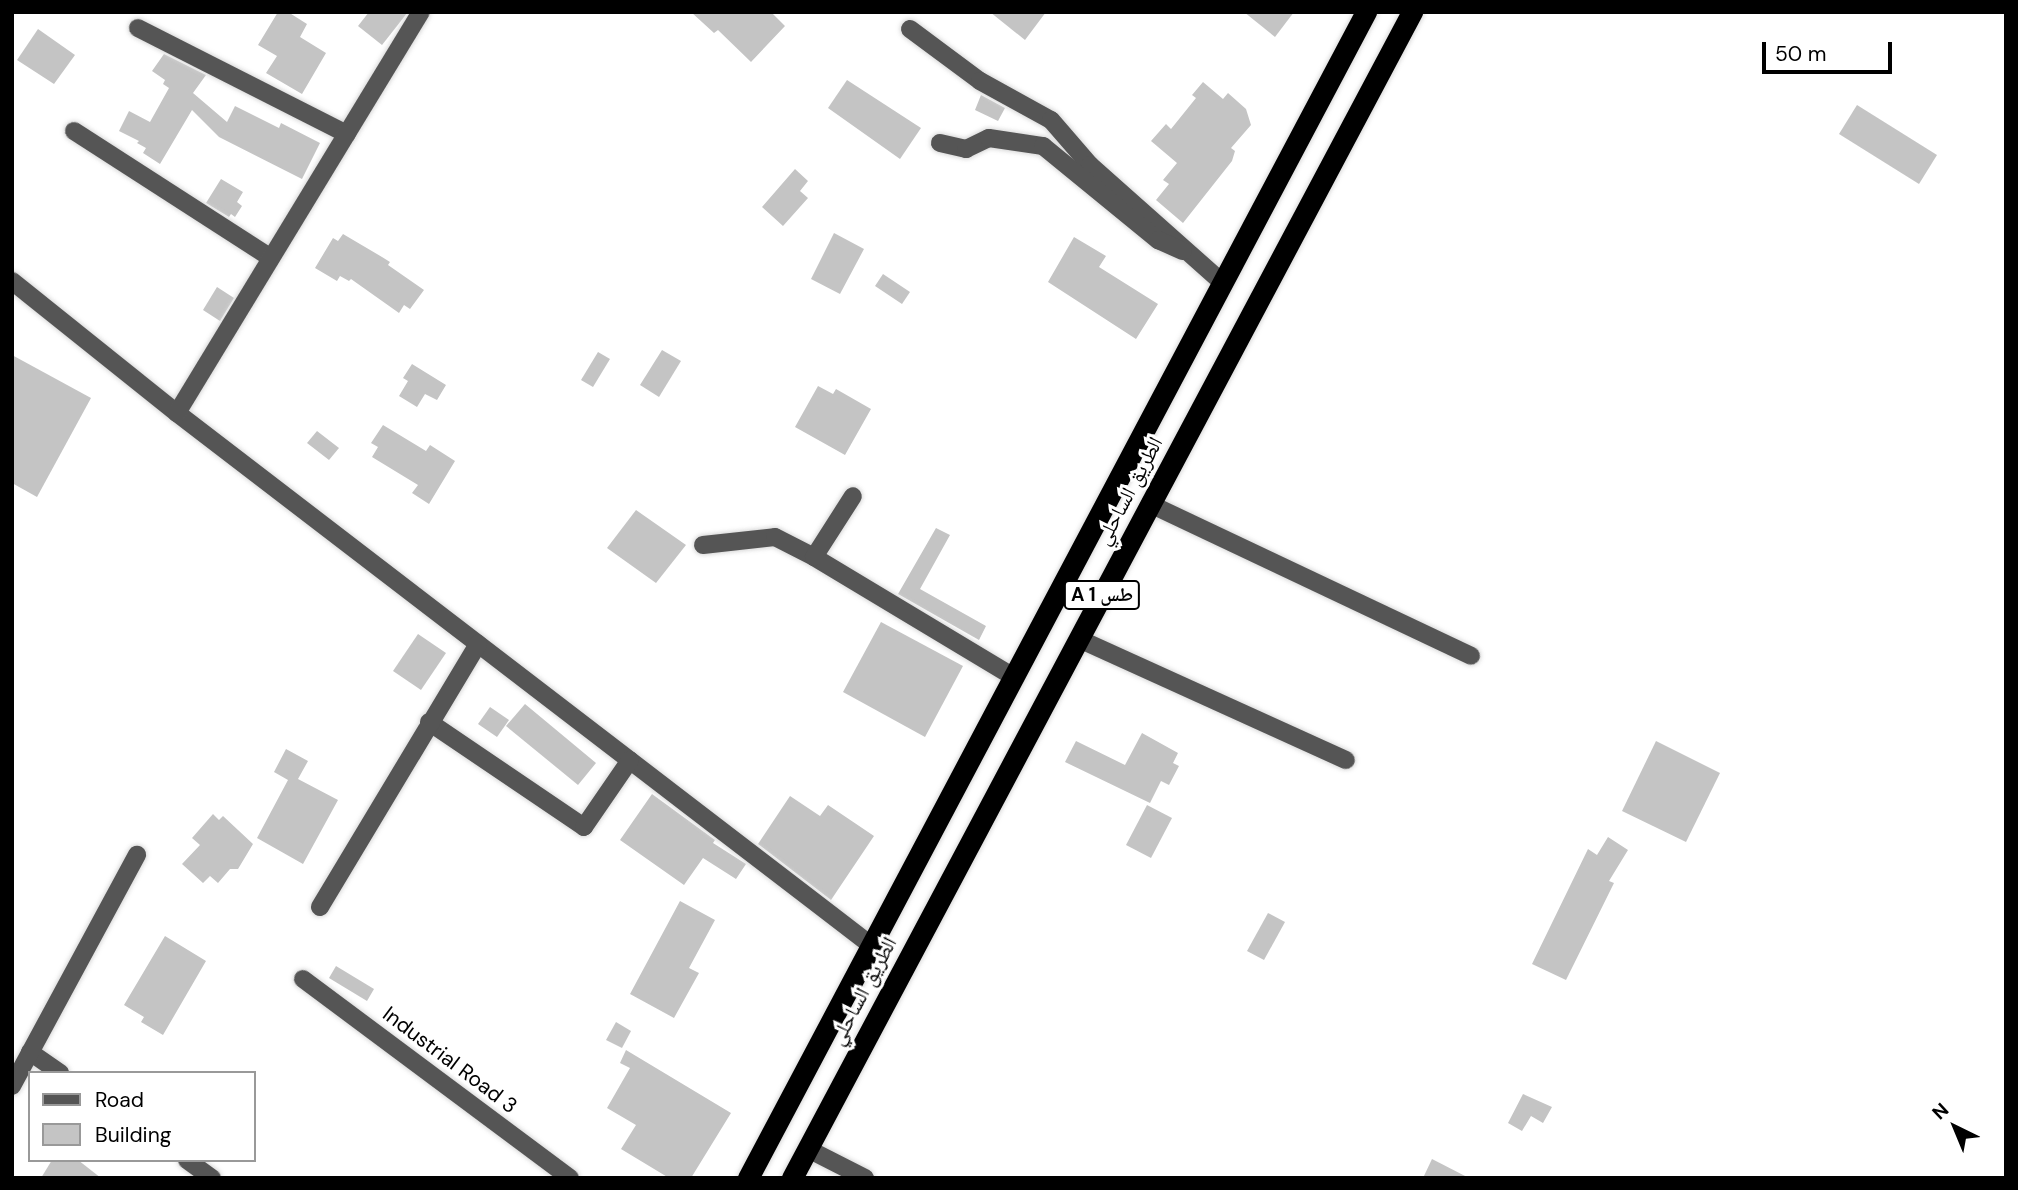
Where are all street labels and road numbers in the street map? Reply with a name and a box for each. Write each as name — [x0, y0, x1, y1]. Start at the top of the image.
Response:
street label: الطريق الساحلي — [1090, 433, 1168, 549]
road number: A 1 طس — [1064, 580, 1140, 610]
street label: الطريق الساحلي — [824, 933, 902, 1049]
street label: Industrial Road 3 — [378, 1001, 522, 1119]

